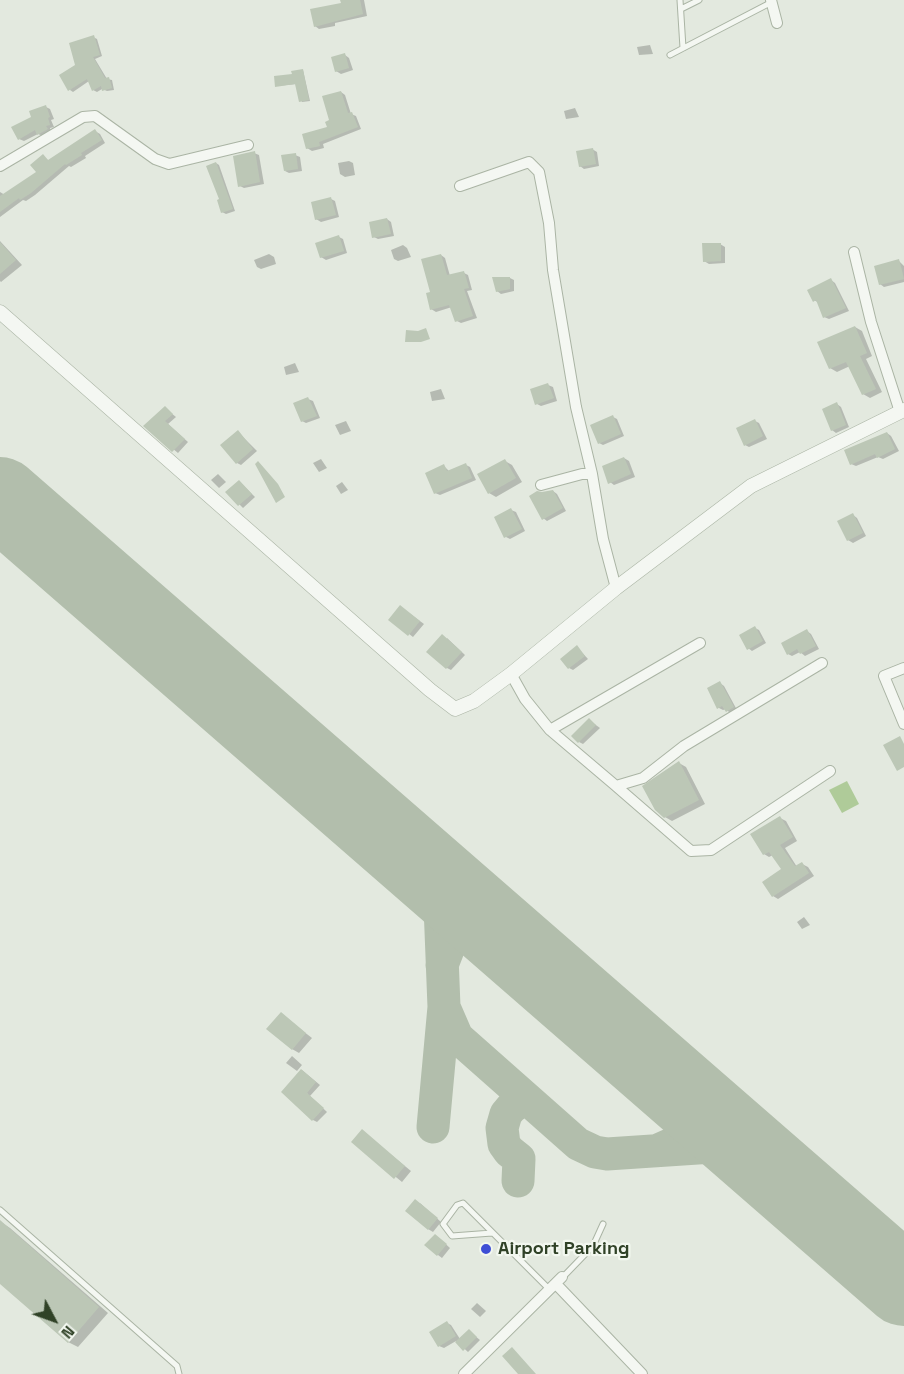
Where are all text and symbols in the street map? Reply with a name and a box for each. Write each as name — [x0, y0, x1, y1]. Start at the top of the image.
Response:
place label: Airport Parking — [498, 1238, 629, 1260]
marker: Airport Parking — [479, 1242, 493, 1256]
north arrow — [24, 1290, 84, 1350]
text: N — [57, 1321, 79, 1343]

